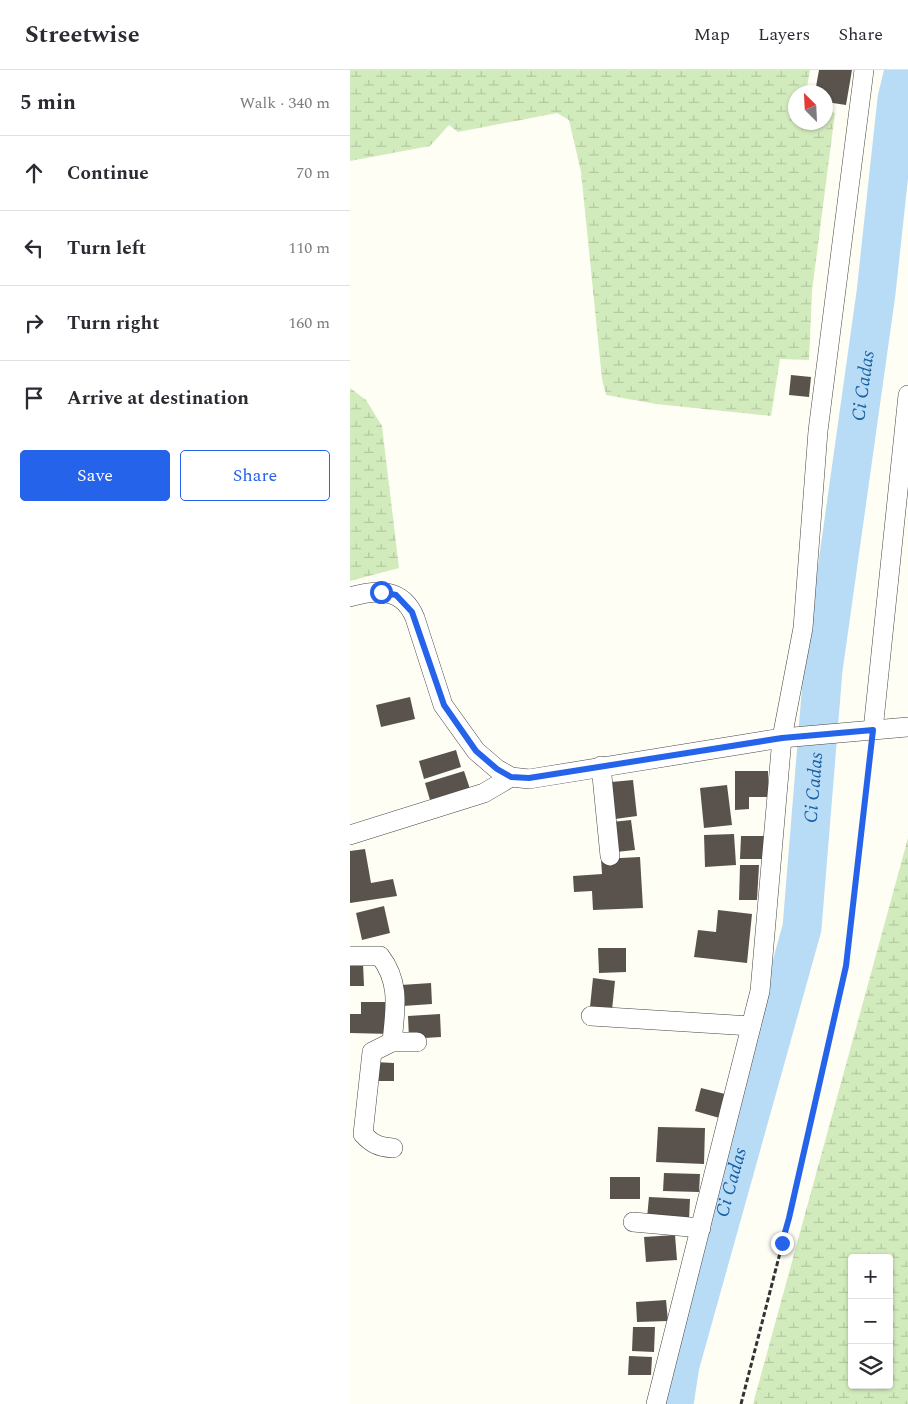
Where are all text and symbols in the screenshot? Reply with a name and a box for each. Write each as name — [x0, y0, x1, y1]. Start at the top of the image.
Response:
text: Streetwise — [25, 17, 140, 53]
text: Map — [694, 21, 730, 48]
text: Layers — [758, 21, 810, 48]
text: Share — [838, 21, 883, 48]
north arrow — [788, 85, 833, 130]
text: 5 min — [20, 87, 76, 119]
text: Walk · 340 m — [239, 91, 330, 115]
icon: ahead — [20, 159, 48, 187]
text: Continue — [67, 159, 149, 188]
text: 70 m — [296, 161, 330, 185]
icon: left — [20, 234, 48, 262]
text: Turn left — [67, 234, 146, 263]
text: 110 m — [288, 236, 330, 260]
icon: right — [20, 309, 48, 337]
text: Turn right — [67, 309, 160, 338]
text: 160 m — [288, 311, 330, 335]
water label: Ci Cadas — [844, 348, 882, 423]
icon: arrive — [20, 384, 48, 412]
text: Arrive at destination — [67, 384, 249, 413]
button: Save — [20, 450, 170, 501]
button: Share — [180, 450, 330, 501]
route start — [370, 581, 393, 604]
water label: Ci Cadas — [796, 751, 831, 824]
water label: Ci Cadas — [707, 1144, 755, 1221]
route end — [771, 1232, 794, 1255]
map controls — [848, 1254, 893, 1389]
button: + — [848, 1254, 893, 1299]
button: − — [848, 1299, 893, 1344]
button: layers — [848, 1344, 893, 1389]

